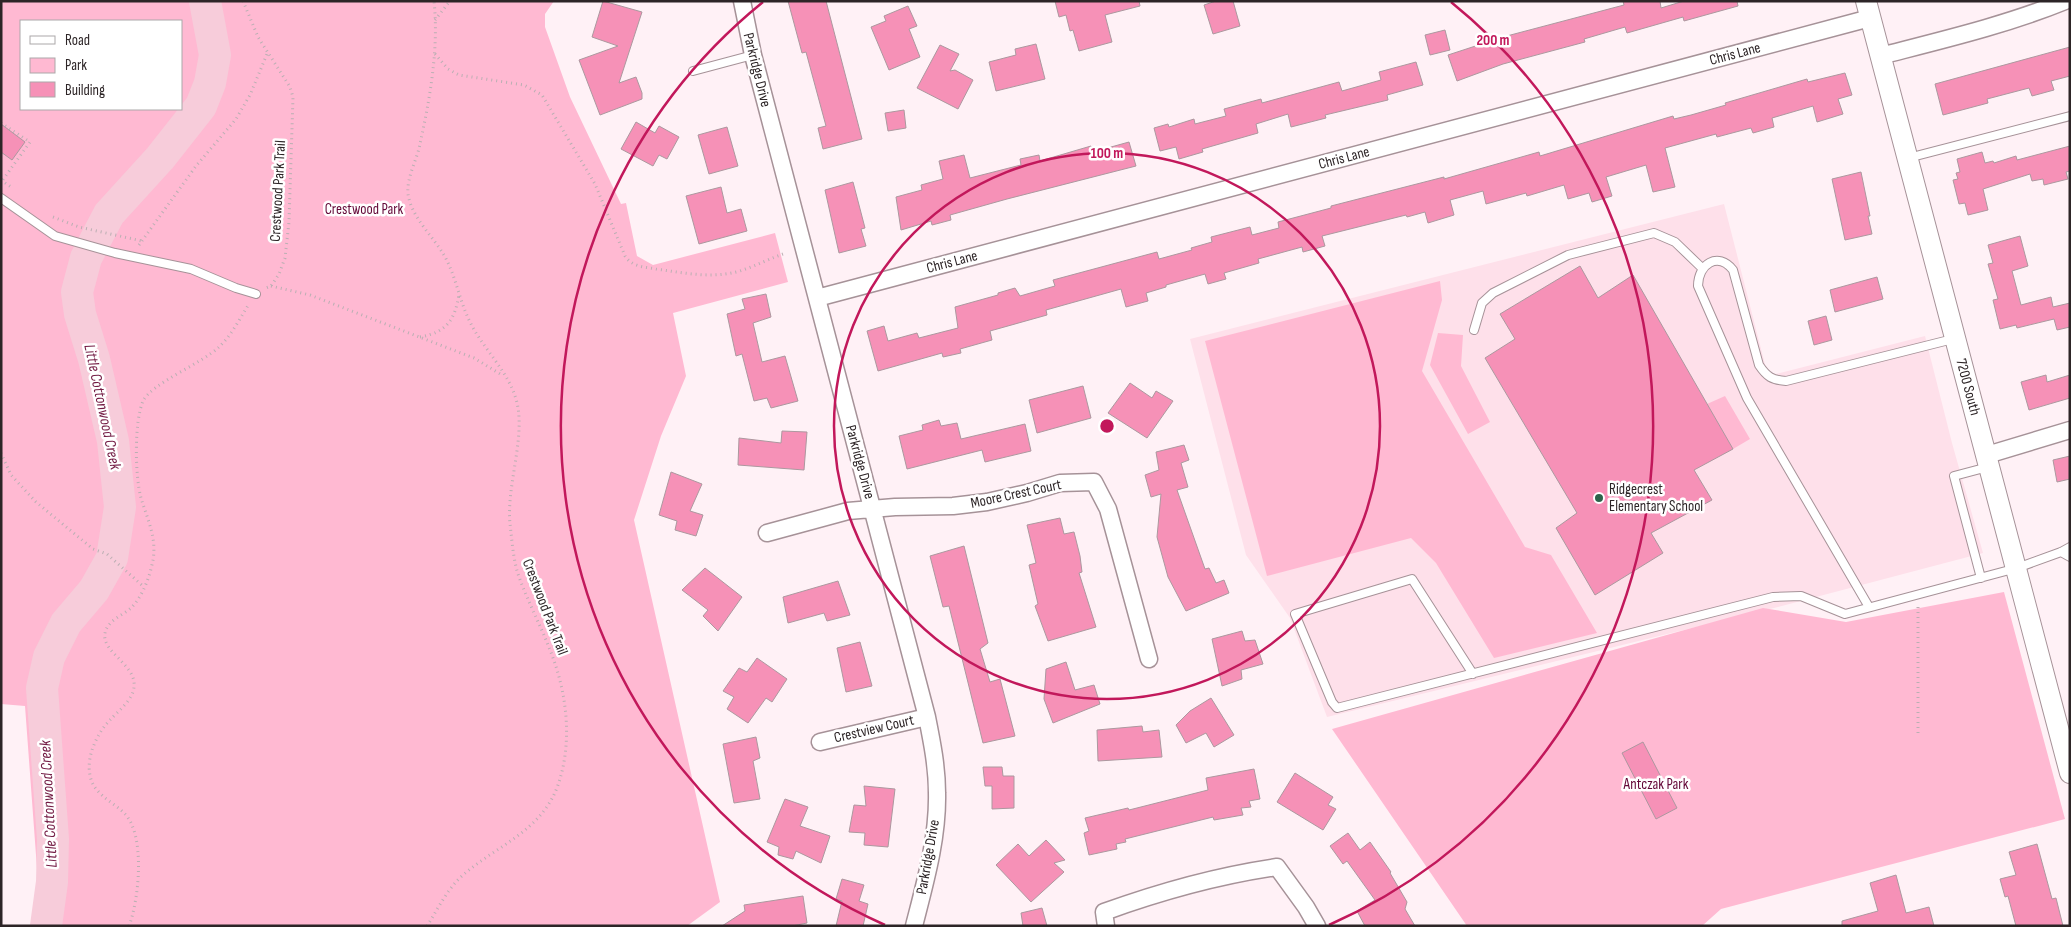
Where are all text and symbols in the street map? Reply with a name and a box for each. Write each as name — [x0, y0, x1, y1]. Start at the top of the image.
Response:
legend — [20, 20, 182, 110]
text: Road — [65, 31, 90, 50]
street label: Parkridge Drive — [739, 31, 775, 109]
text: 200 m — [1476, 31, 1510, 50]
street label: Chris Lane — [1707, 38, 1763, 70]
text: Park — [65, 56, 87, 75]
text: Building — [65, 81, 105, 100]
street label: Crestwood Park Trail — [266, 140, 290, 242]
street label: Chris Lane — [1316, 142, 1372, 174]
text: 100 m — [1091, 144, 1123, 163]
park label: Crestwood Park — [325, 200, 404, 219]
street label: Chris Lane — [924, 246, 980, 278]
water label: Little Cottonwood Creek — [79, 343, 125, 472]
street label: 7200 South — [1951, 357, 1985, 417]
centre of rings — [1098, 417, 1116, 435]
street label: Parkridge Drive — [841, 423, 879, 501]
street label: Moore Crest Court — [969, 475, 1063, 513]
place label: Ridgecrest Elementary School — [1609, 480, 1703, 516]
marker: Ridgecrest Elementary School — [1593, 492, 1605, 504]
street label: Crestwood Park Trail — [518, 556, 572, 658]
street label: Crestview Court — [832, 710, 916, 747]
water label: Little Cottonwood Creek — [36, 739, 62, 868]
park label: Antczak Park — [1623, 775, 1689, 794]
street label: Parkridge Drive — [912, 818, 944, 896]

